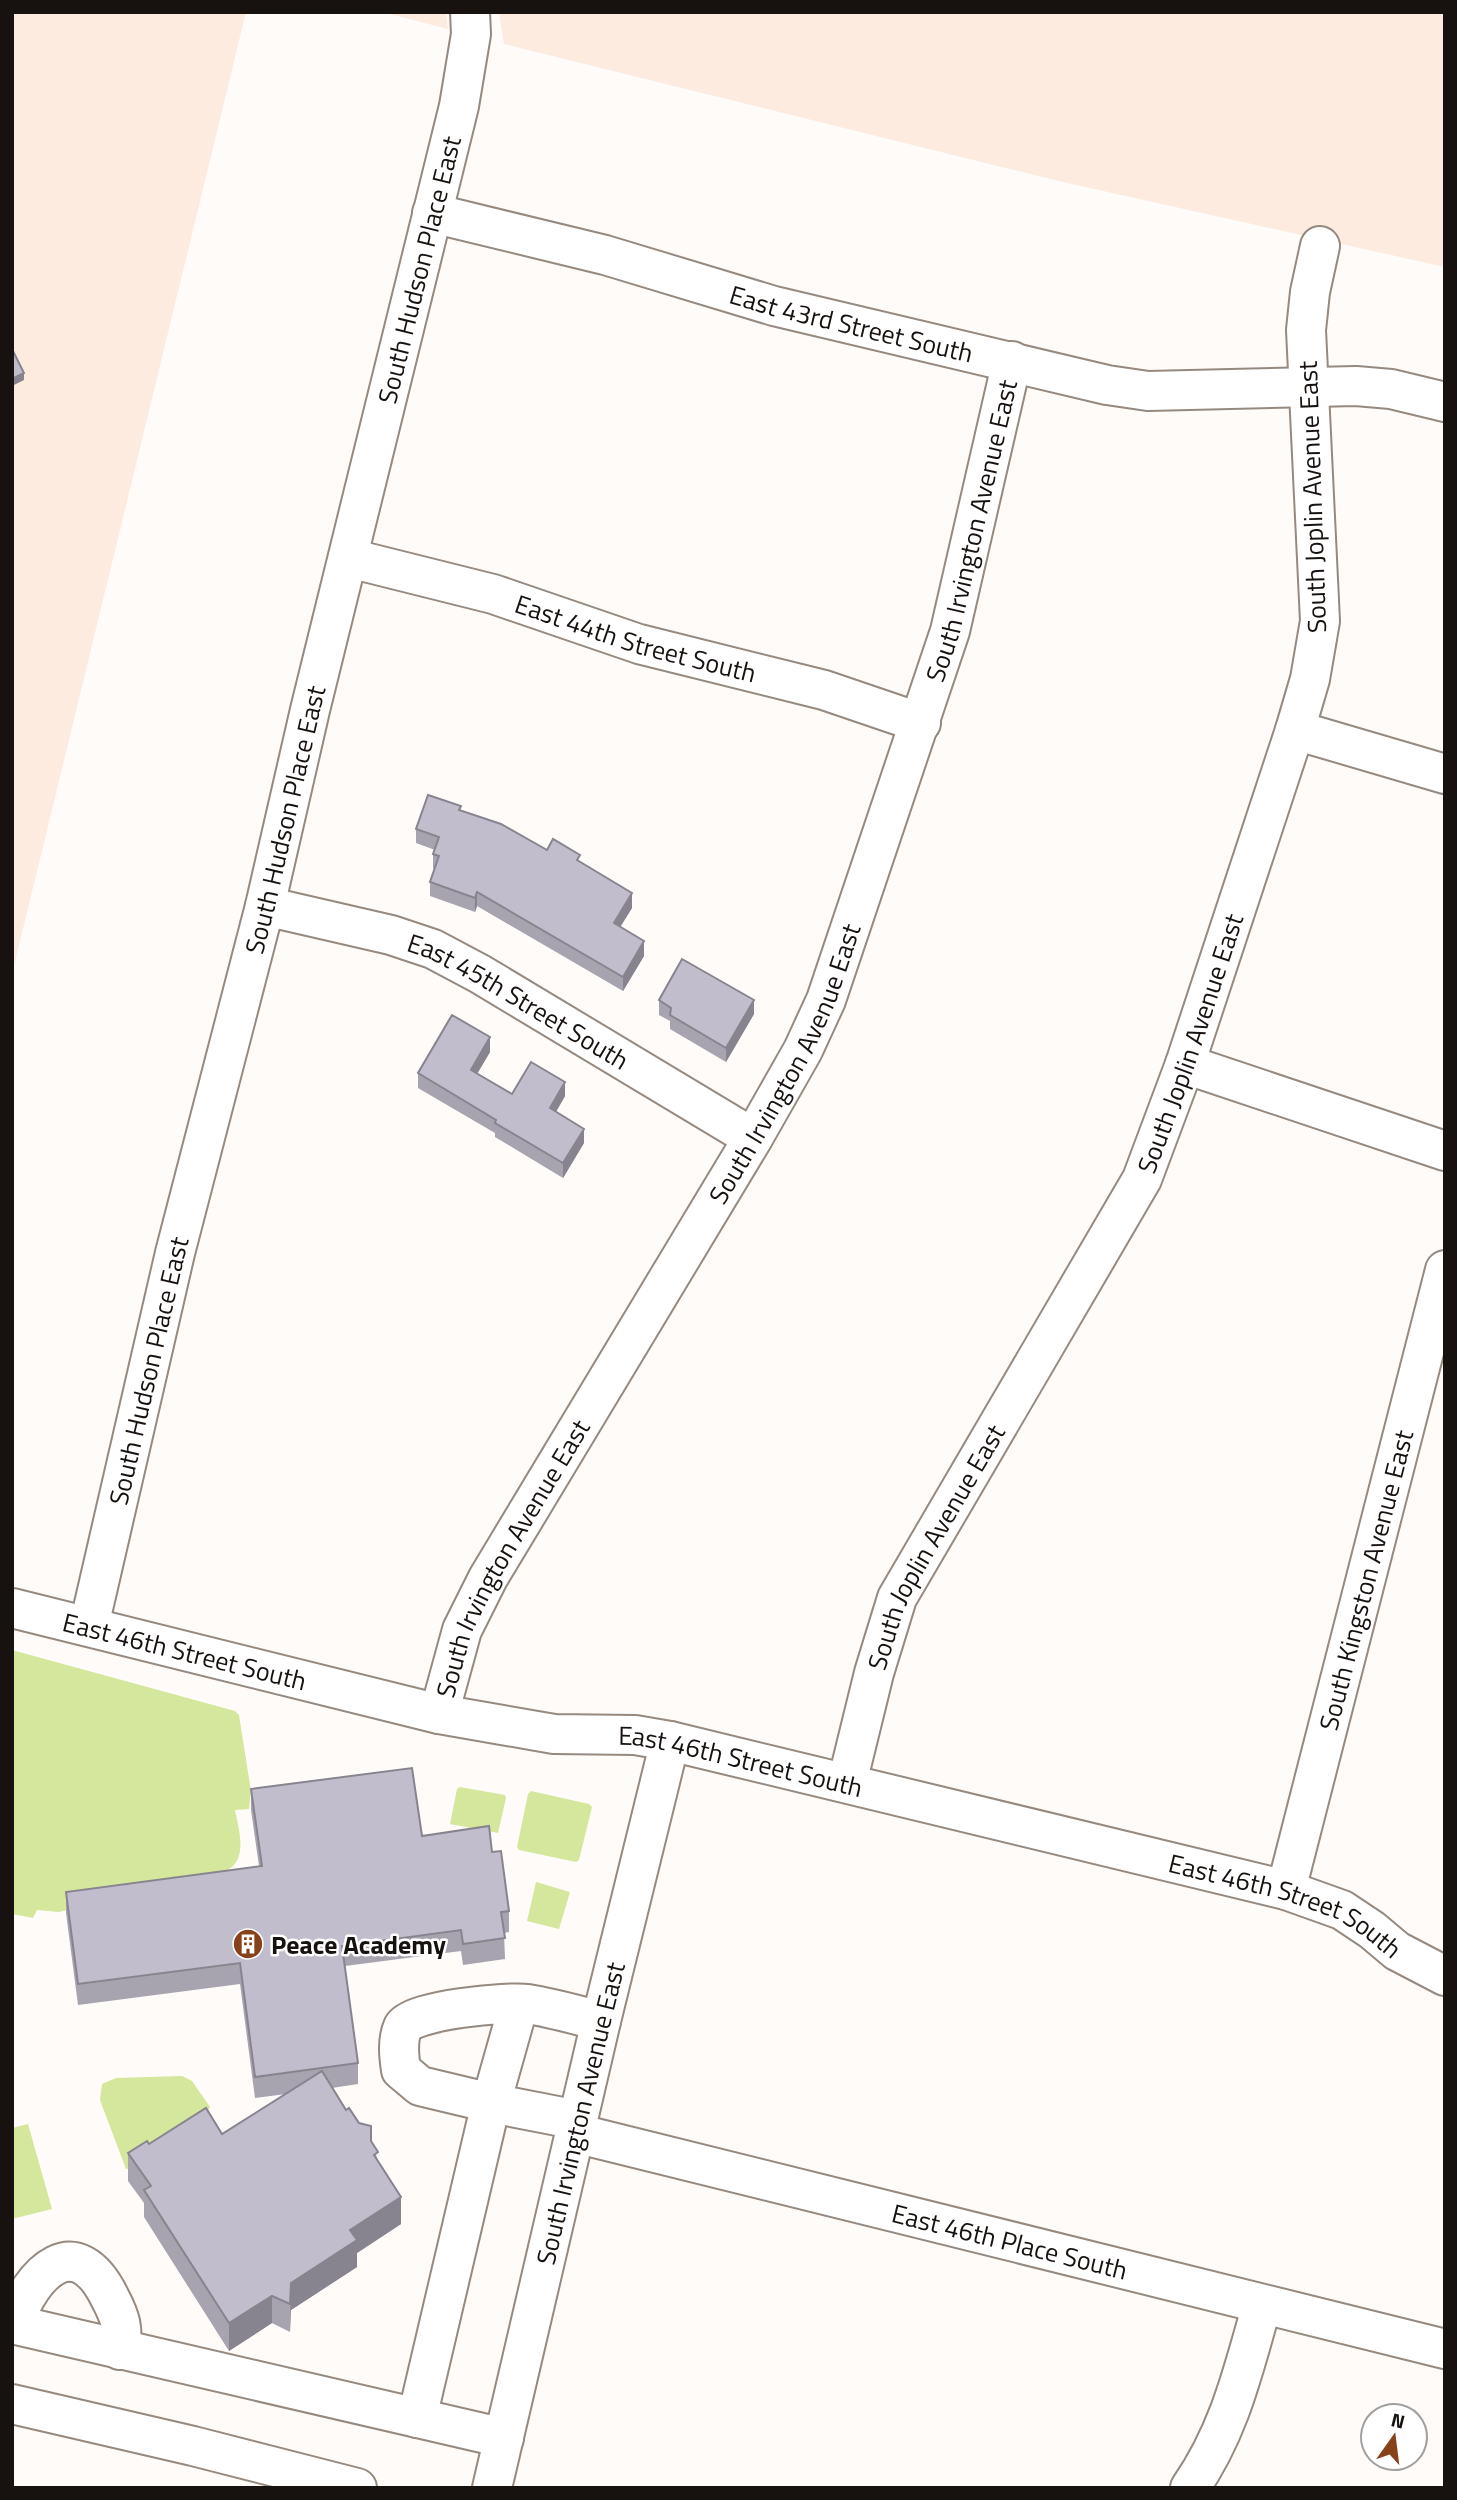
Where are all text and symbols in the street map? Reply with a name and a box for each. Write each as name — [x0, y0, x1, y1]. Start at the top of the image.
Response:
street label: South Hudson Place East — [367, 132, 470, 407]
street label: East 43rd Street South — [725, 274, 977, 372]
street label: South Joplin Avenue East — [1288, 360, 1336, 634]
street label: South Irvington Avenue East — [915, 376, 1027, 687]
street label: East 44th Street South — [510, 584, 760, 692]
street label: South Hudson Place East — [234, 681, 335, 958]
street label: South Joplin Avenue East — [1126, 908, 1253, 1179]
street label: South Irvington Avenue East — [698, 918, 870, 1211]
street label: East 45th Street South — [403, 922, 637, 1079]
street label: South Hudson Place East — [98, 1232, 198, 1509]
street label: South Irvington Avenue East — [425, 1411, 599, 1702]
street label: South Joplin Avenue East — [857, 1417, 1014, 1674]
street label: South Kingston Avenue East — [1308, 1426, 1423, 1734]
street label: East 46th Street South — [59, 1602, 311, 1700]
street label: East 46th Street South — [618, 1715, 867, 1806]
street label: East 46th Street South — [1165, 1843, 1411, 1967]
place label: Peace Academy — [271, 1925, 446, 1964]
building icon: Peace Academy — [231, 1927, 265, 1961]
street label: South Irvington Avenue East — [525, 1958, 634, 2268]
street label: East 46th Place South — [888, 2193, 1132, 2289]
north arrow — [1359, 2402, 1429, 2472]
text: N — [1388, 2404, 1408, 2436]

